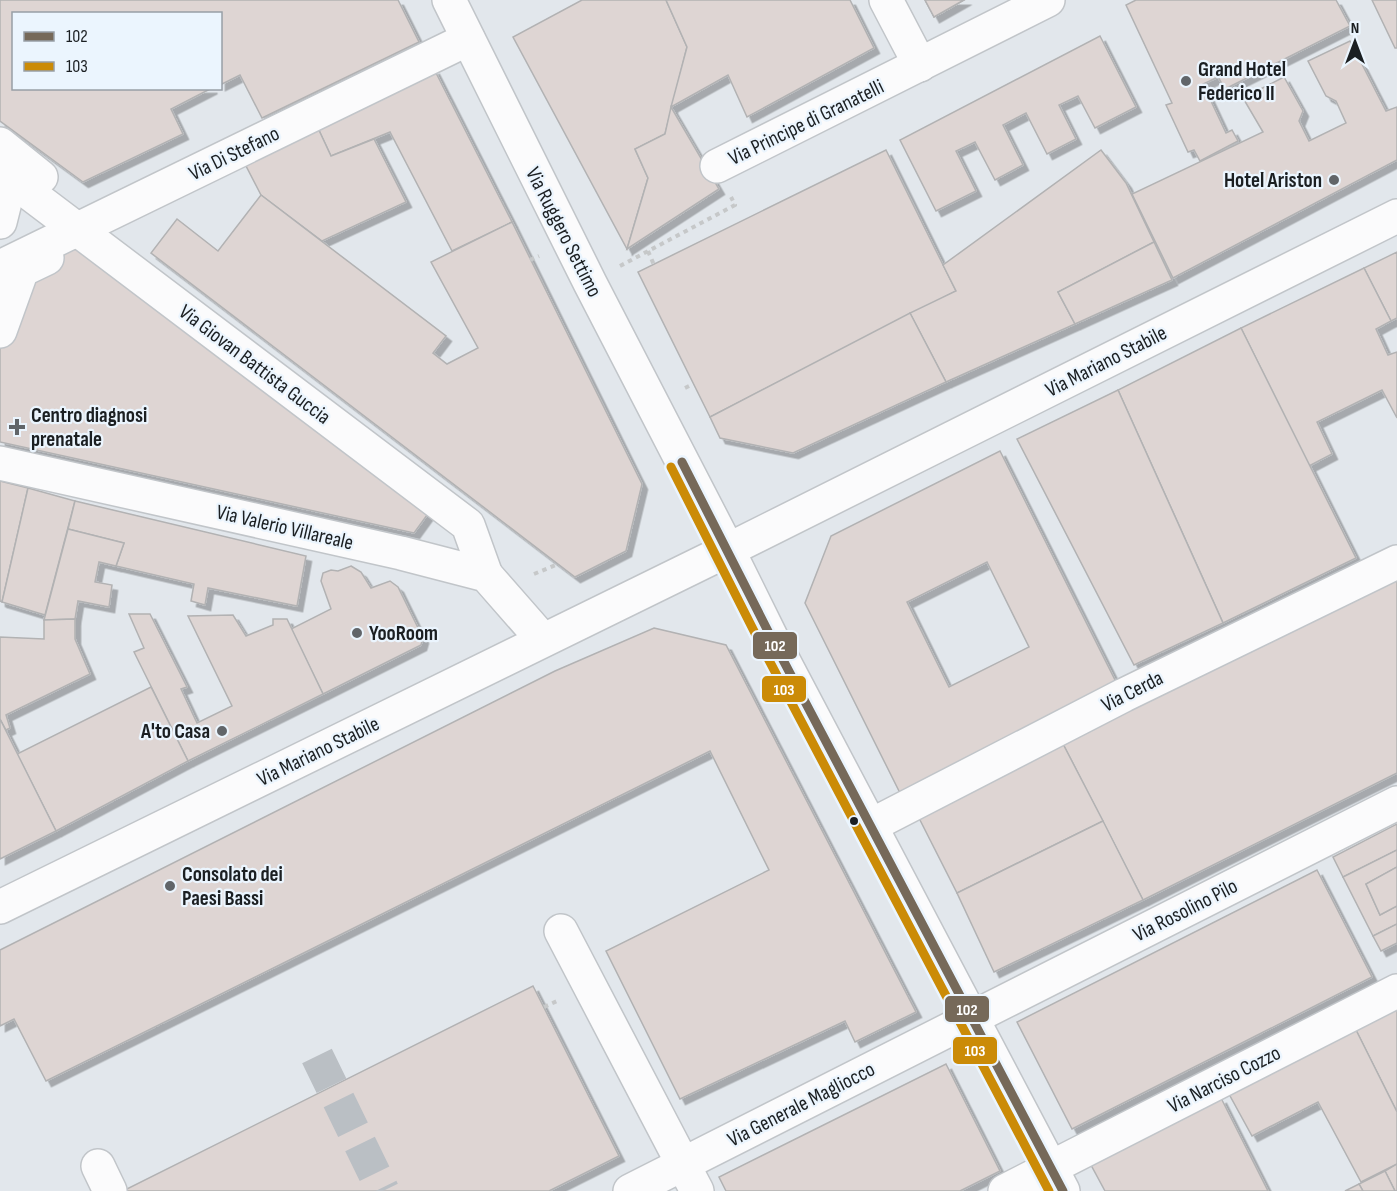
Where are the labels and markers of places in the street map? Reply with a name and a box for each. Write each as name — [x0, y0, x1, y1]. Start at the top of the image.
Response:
place label: Grand Hotel Federico II — [1198, 57, 1286, 106]
marker: Grand Hotel Federico II — [1179, 74, 1193, 88]
place label: Hotel Ariston — [1224, 168, 1322, 193]
marker: Hotel Ariston — [1327, 173, 1341, 187]
place label: Centro diagnosi prenatale — [31, 403, 147, 452]
marker: Centro diagnosi prenatale — [8, 418, 26, 436]
place label: YooRoom — [369, 621, 438, 646]
marker: YooRoom — [350, 626, 364, 640]
place label: A'to Casa — [140, 719, 210, 744]
marker: A'to Casa — [215, 724, 229, 738]
unlabelled marker — [848, 815, 860, 827]
place label: Consolato dei Paesi Bassi — [182, 862, 283, 911]
marker: Consolato dei Paesi Bassi — [163, 879, 177, 893]

